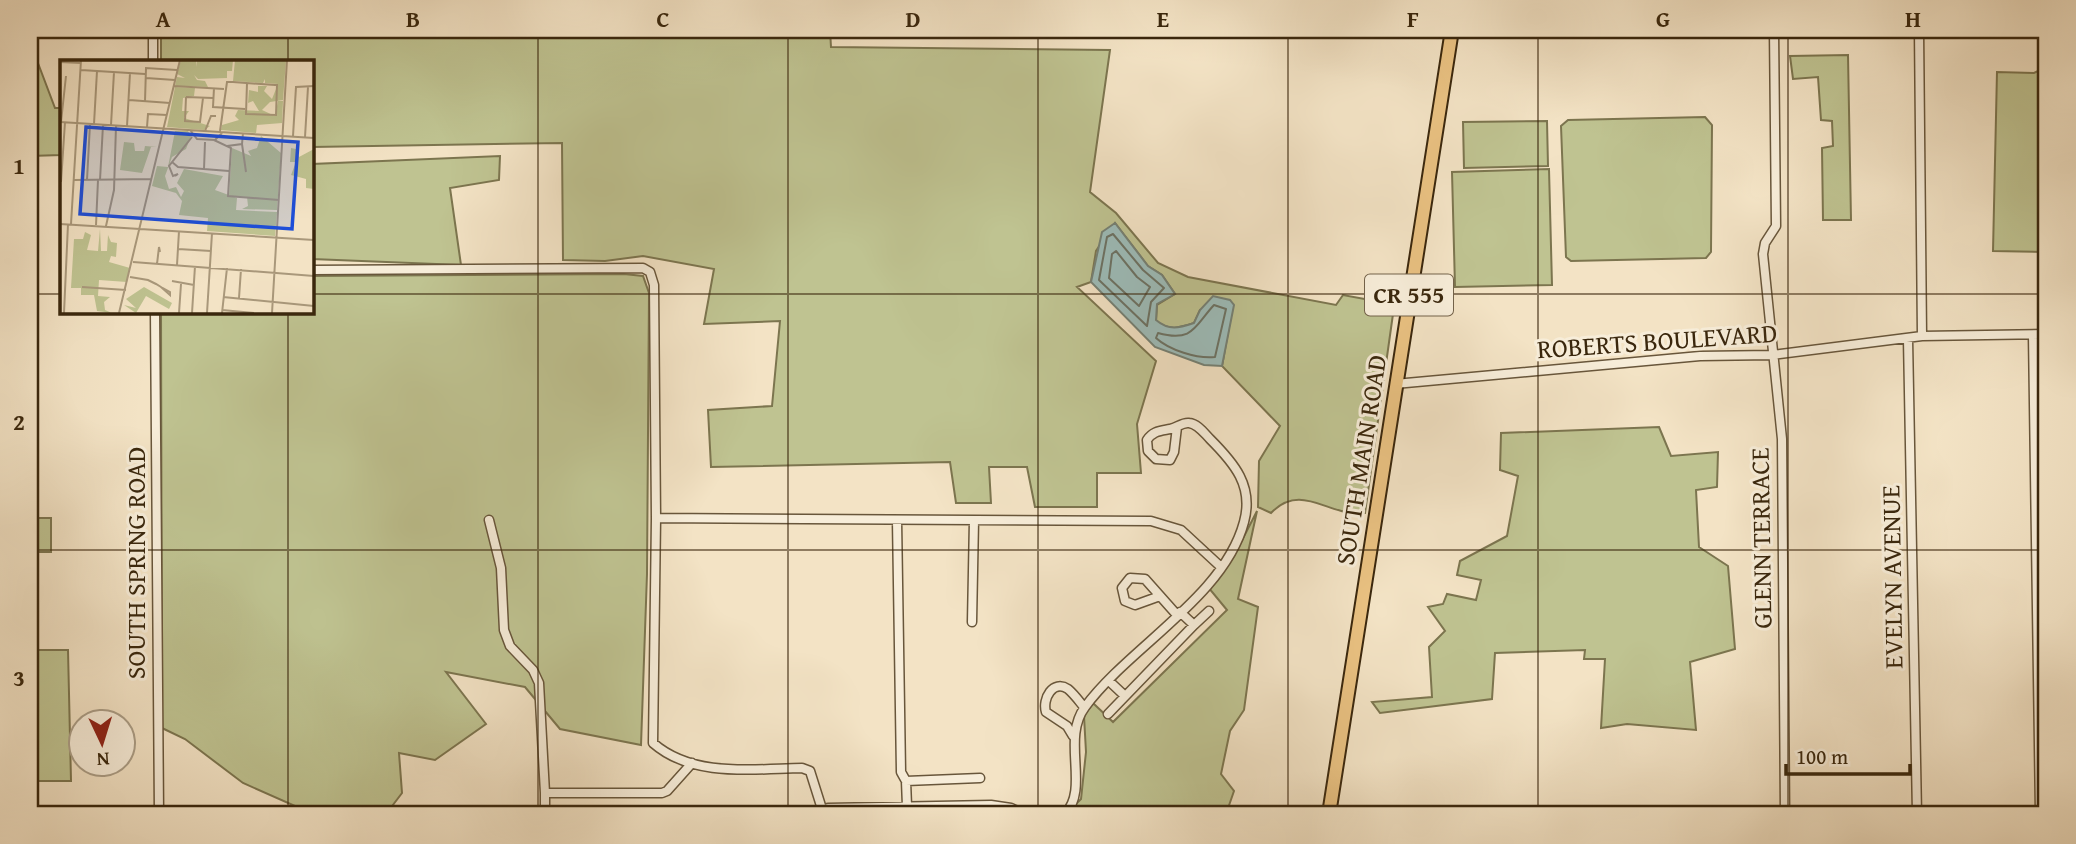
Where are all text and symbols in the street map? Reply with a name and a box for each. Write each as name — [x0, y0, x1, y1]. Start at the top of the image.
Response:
text: A — [156, 2, 171, 35]
text: B — [406, 2, 420, 35]
text: C — [656, 2, 670, 35]
text: D — [906, 2, 921, 35]
text: E — [1157, 2, 1169, 35]
text: F — [1407, 2, 1419, 35]
text: G — [1656, 2, 1670, 35]
text: H — [1905, 2, 1921, 35]
inset map — [60, 60, 313, 313]
text: 1 — [13, 149, 25, 182]
road number: CR 555 — [1365, 274, 1453, 316]
street label: ROBERTS BOULEVARD — [1536, 313, 1778, 368]
street label: SOUTH MAIN ROAD — [1325, 352, 1396, 568]
text: 2 — [13, 405, 25, 438]
street label: SOUTH SPRING ROAD — [116, 447, 155, 679]
street label: GLENN TERRACE — [1739, 447, 1782, 629]
street label: EVELYN AVENUE — [1870, 485, 1913, 669]
text: 3 — [13, 661, 25, 694]
north arrow — [66, 708, 136, 778]
scale bar — [1786, 732, 1910, 776]
text: 100 m — [1796, 741, 1848, 772]
text: N — [96, 746, 110, 774]

